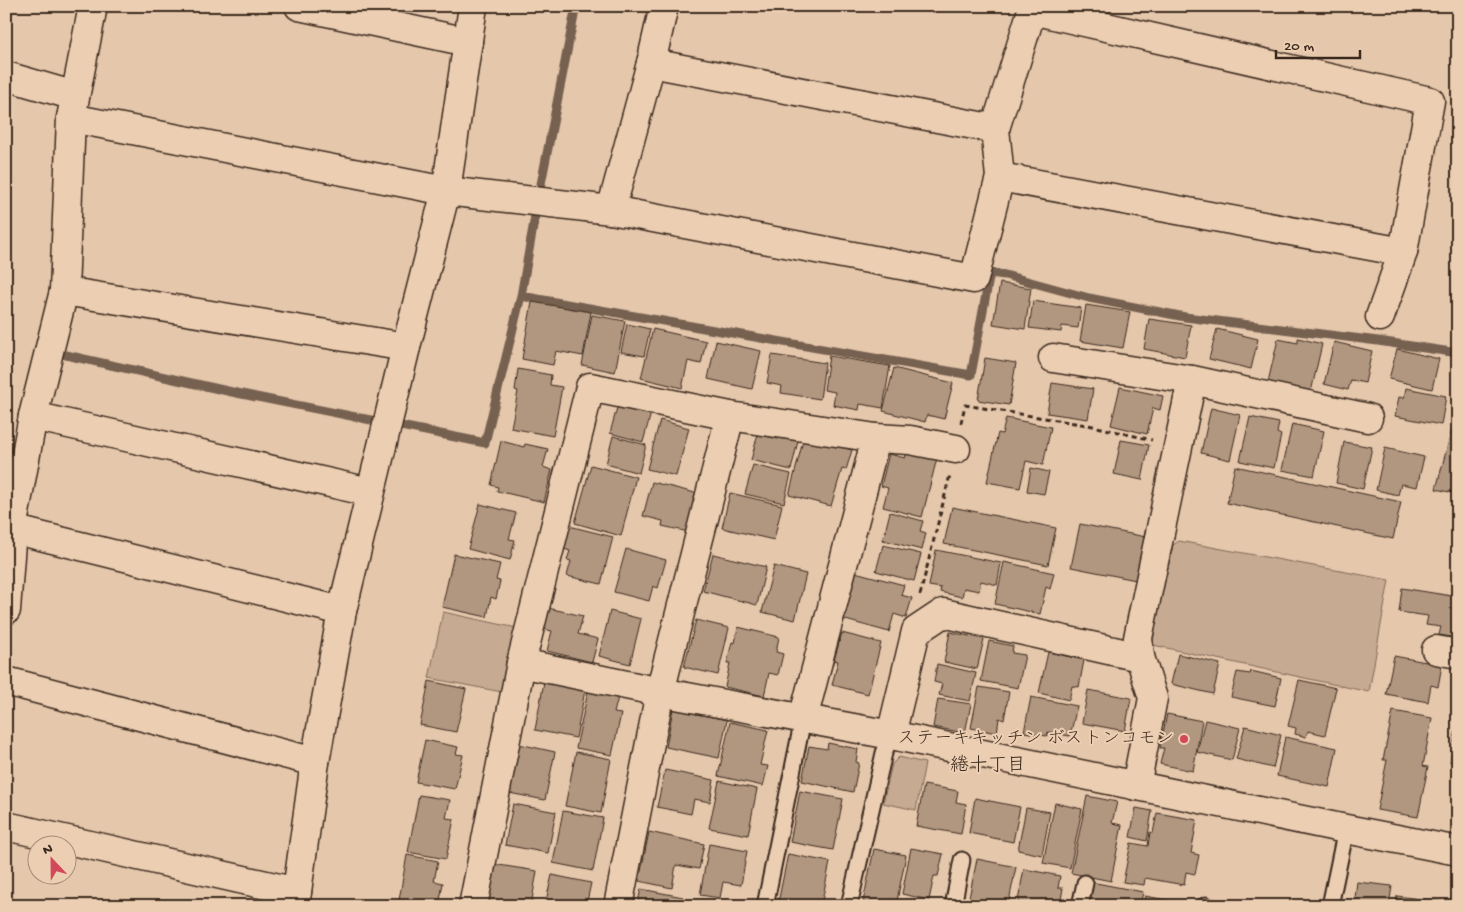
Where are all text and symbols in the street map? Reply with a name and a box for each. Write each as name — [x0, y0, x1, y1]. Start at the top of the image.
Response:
scale bar — [1276, 28, 1360, 60]
text: 20 m — [1284, 38, 1314, 56]
place label: ステーキキッチン ボストンコモン — [897, 729, 1174, 750]
marker: ステーキキッチン ボストンコモン — [1178, 733, 1190, 745]
district label: 綣十丁目 — [950, 754, 1026, 778]
north arrow — [28, 834, 78, 884]
text: N — [41, 841, 55, 860]

